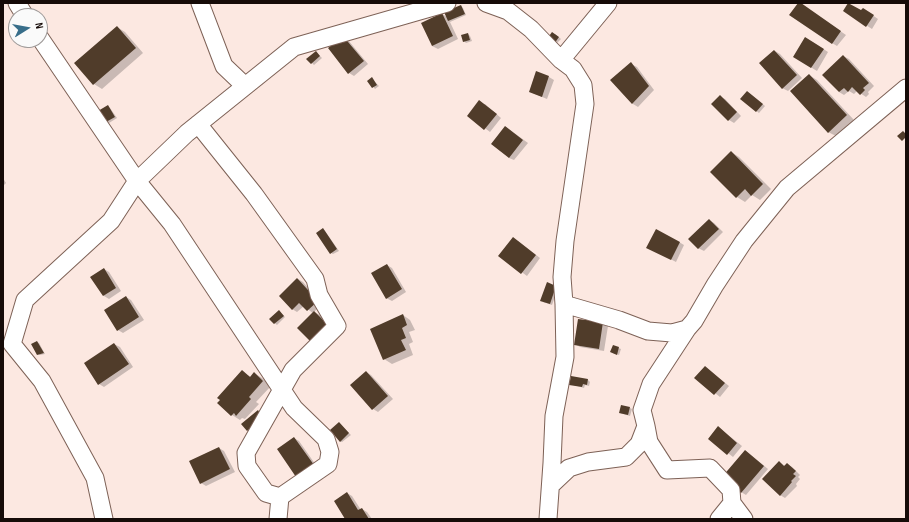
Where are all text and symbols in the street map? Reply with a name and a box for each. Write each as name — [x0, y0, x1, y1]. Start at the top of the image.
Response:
north arrow — [8, 8, 48, 48]
text: N — [32, 22, 46, 30]

